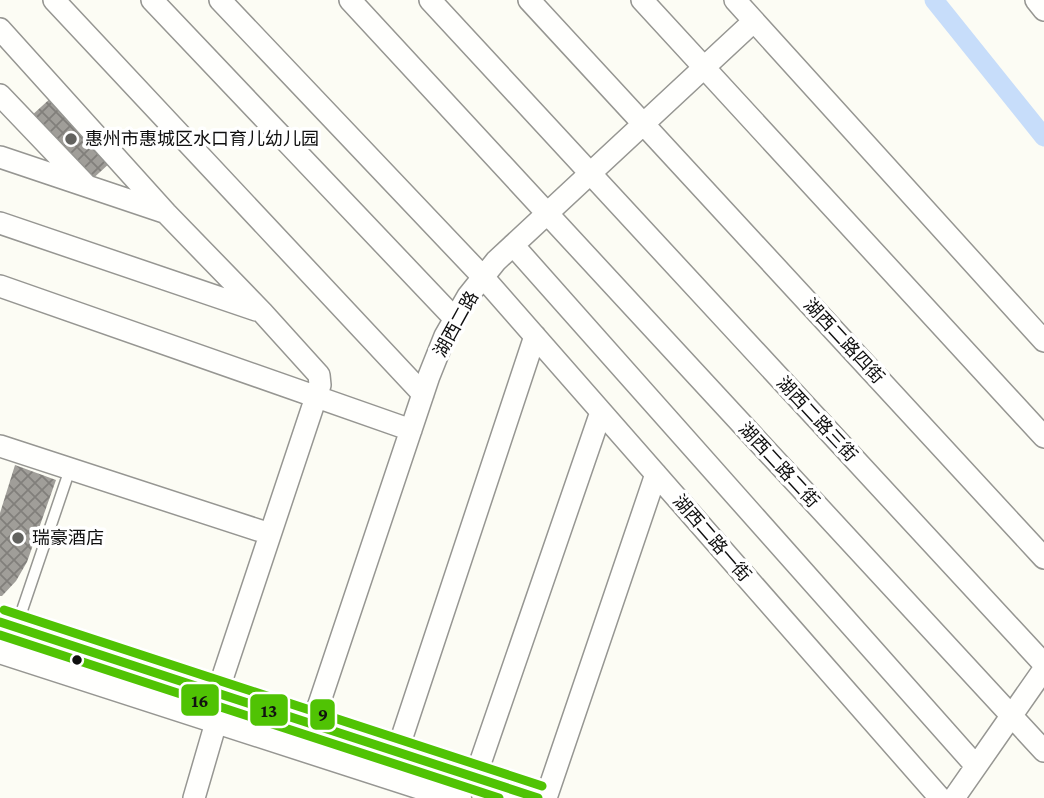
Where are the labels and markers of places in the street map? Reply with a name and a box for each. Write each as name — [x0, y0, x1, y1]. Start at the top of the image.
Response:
place label: 惠州市惠城区水口育儿幼儿园 — [85, 129, 319, 149]
marker: 惠州市惠城区水口育儿幼儿园 — [63, 131, 79, 147]
place label: 瑞豪酒店 — [32, 528, 104, 548]
marker: 瑞豪酒店 — [10, 530, 26, 546]
unlabelled marker — [70, 653, 84, 667]

